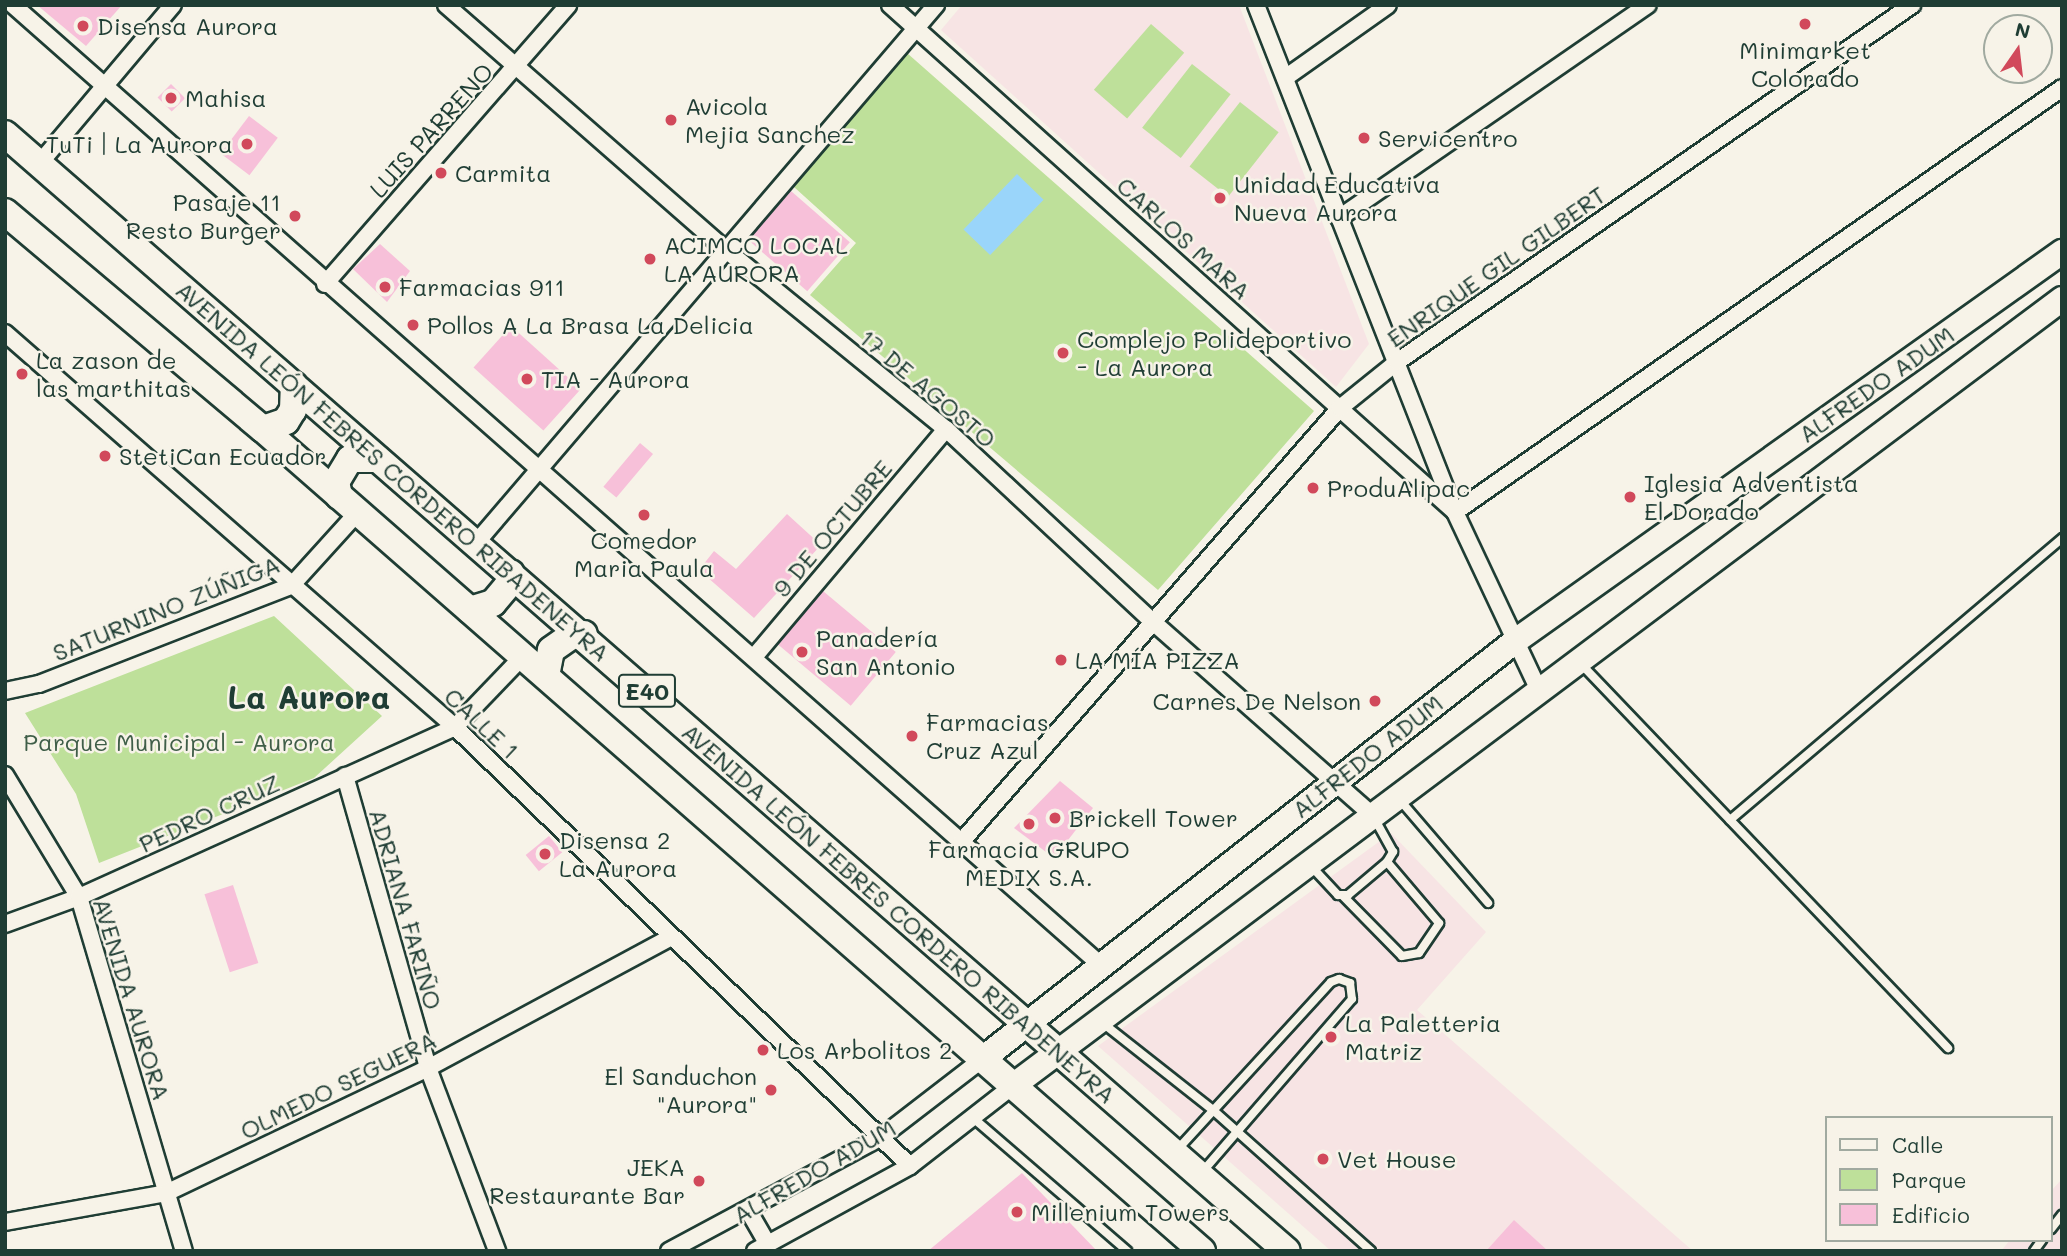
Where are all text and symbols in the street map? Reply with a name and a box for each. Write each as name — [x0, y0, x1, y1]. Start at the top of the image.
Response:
place label: Disensa Aurora — [97, 12, 278, 40]
north arrow — [1983, 14, 2053, 84]
marker: Minimarket Colorado — [1797, 16, 1813, 32]
text: N — [2013, 16, 2033, 44]
marker: Disensa Aurora — [75, 18, 91, 34]
place label: Minimarket Colorado — [1739, 36, 1871, 92]
street label: LUIS PARRENO — [363, 57, 499, 203]
place label: Mahisa — [185, 84, 267, 112]
marker: Mahisa — [163, 90, 179, 106]
place label: Avicola Mejia Sanchez — [685, 92, 855, 148]
marker: Avicola Mejia Sanchez — [663, 112, 679, 128]
place label: Servicentro — [1378, 124, 1518, 152]
place label: TuTi | La Aurora — [46, 130, 233, 158]
marker: Servicentro — [1356, 130, 1372, 146]
marker: TuTi | La Aurora — [239, 136, 255, 152]
place label: Carmita — [455, 159, 551, 187]
marker: Carmita — [433, 165, 449, 181]
place label: Unidad Educativa Nueva Aurora — [1234, 170, 1440, 226]
street label: CARLOS MARA — [1111, 171, 1257, 305]
street label: ENRIQUE GIL GILBERT — [1381, 180, 1611, 352]
place label: Pasaje 11 Resto Burger — [126, 188, 281, 244]
marker: Unidad Educativa Nueva Aurora — [1212, 190, 1228, 206]
marker: Pasaje 11 Resto Burger — [287, 208, 303, 224]
place label: ACIMCO LOCAL LA AURORA — [664, 231, 848, 287]
marker: ACIMCO LOCAL LA AURORA — [642, 251, 658, 267]
place label: Farmacias 911 — [399, 273, 565, 301]
street label: AVENIDA LEÓN FEBRES CORDERO RIBADENEYRA — [170, 275, 616, 667]
marker: Farmacias 911 — [377, 279, 393, 295]
place label: Pollos A La Brasa La Delicia — [427, 311, 754, 339]
marker: Pollos A La Brasa La Delicia — [405, 317, 421, 333]
street label: ALFREDO ADUM — [1793, 320, 1959, 448]
street label: 17 DE AGOSTO — [854, 323, 1002, 453]
place label: Complejo Polideportivo - La Aurora — [1077, 325, 1351, 381]
marker: Complejo Polideportivo - La Aurora — [1055, 345, 1071, 361]
place label: La zason de las marthitas — [36, 346, 191, 402]
place label: TIA - Aurora — [541, 365, 690, 393]
marker: La zason de las marthitas — [14, 366, 30, 382]
marker: TIA - Aurora — [519, 371, 535, 387]
place label: StetiCan Ecuador — [119, 442, 326, 470]
marker: StetiCan Ecuador — [97, 448, 113, 464]
street label: 9 DE OCTUBRE — [767, 454, 897, 602]
place label: Iglesia Adventista El Dorado — [1644, 469, 1859, 525]
place label: ProduAlipac — [1327, 474, 1470, 502]
marker: ProduAlipac — [1305, 480, 1321, 496]
marker: Iglesia Adventista El Dorado — [1622, 489, 1638, 505]
marker: Comedor Maria Paula — [636, 507, 652, 523]
place label: Comedor Maria Paula — [574, 526, 714, 582]
street label: SATURNINO ZÚÑIGA — [48, 549, 284, 667]
place label: Panadería San Antonio — [816, 624, 955, 680]
marker: Panadería San Antonio — [794, 644, 810, 660]
place label: LA MÍA PIZZA — [1075, 646, 1240, 674]
marker: LA MÍA PIZZA — [1053, 652, 1069, 668]
road number: E40 — [617, 671, 677, 710]
district label: La Aurora — [228, 677, 390, 715]
street label: CALLE 1 — [439, 681, 525, 765]
place label: Carnes De Nelson — [1153, 687, 1361, 715]
street label: ALFREDO ADUM — [1286, 688, 1448, 824]
marker: Carnes De Nelson — [1367, 693, 1383, 709]
place label: Farmacias Cruz Azul — [926, 708, 1049, 764]
street label: AVENIDA LEÓN FEBRES CORDERO RIBADENEYRA — [676, 717, 1122, 1109]
park label: Parque Municipal - Aurora — [23, 728, 335, 756]
marker: Farmacias Cruz Azul — [904, 728, 920, 744]
street label: PEDRO CRUZ — [134, 768, 284, 858]
place label: Brickell Tower — [1069, 804, 1238, 832]
street label: ADRIANA FARIÑO — [364, 805, 448, 1013]
marker: Brickell Tower — [1047, 810, 1063, 826]
marker: Farmacia GRUPO MEDIX S.A. — [1021, 816, 1037, 832]
place label: Disensa 2 La Aurora — [559, 826, 677, 882]
place label: Farmacia GRUPO MEDIX S.A. — [928, 835, 1130, 891]
marker: Disensa 2 La Aurora — [537, 846, 553, 862]
street label: AVENIDA AURORA — [88, 894, 176, 1104]
place label: La Paletteria Matriz — [1345, 1009, 1501, 1065]
street label: OLMEDO SEGUERA — [235, 1025, 441, 1145]
marker: La Paletteria Matriz — [1323, 1029, 1339, 1045]
place label: Los Arbolitos 2 — [777, 1036, 952, 1064]
marker: Los Arbolitos 2 — [755, 1042, 771, 1058]
place label: El Sanduchon "Aurora" — [604, 1062, 757, 1118]
marker: El Sanduchon "Aurora" — [763, 1082, 779, 1098]
street label: ALFREDO ADUM — [727, 1113, 901, 1229]
legend — [1826, 1116, 2053, 1242]
text: Calle — [1892, 1131, 1944, 1158]
place label: Vet House — [1337, 1145, 1457, 1173]
marker: Vet House — [1315, 1151, 1331, 1167]
place label: JEKA Restaurante Bar — [489, 1153, 685, 1209]
text: Parque — [1892, 1166, 1966, 1193]
marker: JEKA Restaurante Bar — [691, 1173, 707, 1189]
place label: Millenium Towers — [1031, 1198, 1230, 1226]
text: Edificio — [1892, 1201, 1970, 1228]
marker: Millenium Towers — [1009, 1204, 1025, 1220]

